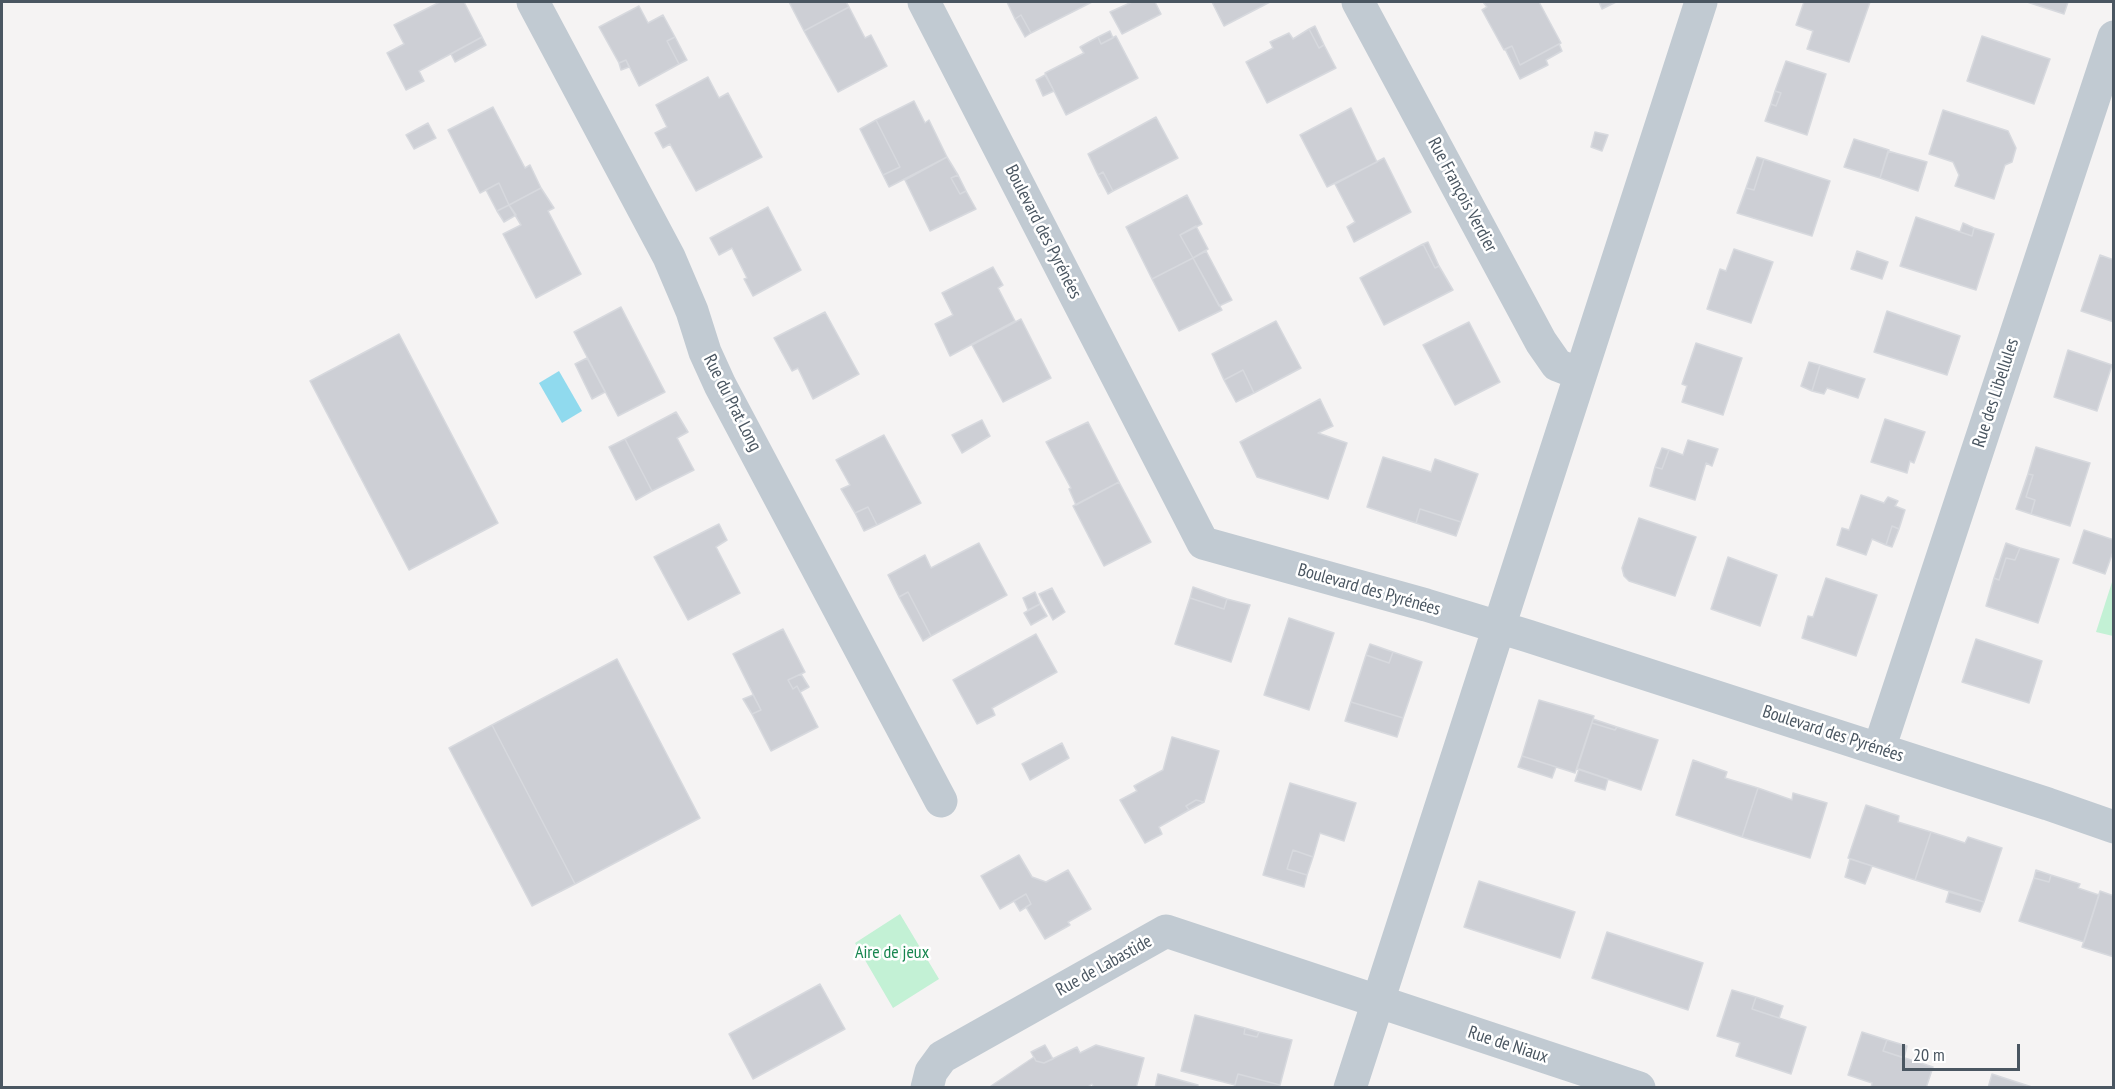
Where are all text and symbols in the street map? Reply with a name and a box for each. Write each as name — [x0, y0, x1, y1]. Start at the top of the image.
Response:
street label: Rue François Verdier — [1423, 134, 1501, 256]
street label: Boulevard des Pyrénées — [1000, 162, 1086, 302]
street label: Rue des Libellules — [1968, 336, 2024, 450]
street label: Rue du Prat Long — [698, 351, 766, 455]
street label: Boulevard des Pyrénées — [1295, 559, 1443, 621]
street label: Boulevard des Pyrénées — [1760, 701, 1906, 767]
street label: Rue de Labastide — [1052, 931, 1156, 1001]
park label: Aire de jeux — [855, 942, 929, 964]
street label: Rue de Niaux — [1465, 1022, 1551, 1068]
scale bar — [1905, 1032, 2024, 1070]
text: 20 m — [1913, 1043, 1945, 1066]

